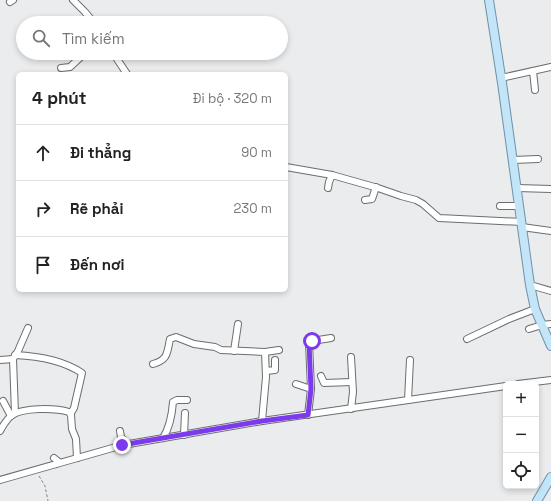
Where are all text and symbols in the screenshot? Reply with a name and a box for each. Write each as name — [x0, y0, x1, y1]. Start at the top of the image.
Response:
search box — [16, 16, 288, 60]
icon: search — [30, 27, 52, 49]
text: Tìm kiếm — [62, 29, 125, 48]
text: 4 phút — [32, 87, 87, 109]
text: Đi bộ · 320 m — [193, 90, 272, 107]
icon: ahead — [32, 142, 54, 164]
text: Đi thẳng — [70, 143, 131, 162]
text: 90 m — [241, 144, 272, 161]
icon: right — [32, 198, 54, 220]
text: Rẽ phải — [70, 199, 123, 218]
text: 230 m — [234, 200, 272, 217]
icon: arrive — [32, 254, 54, 276]
text: Đến nơi — [70, 255, 125, 274]
route start — [303, 332, 321, 350]
map controls — [503, 381, 539, 489]
button: + — [503, 381, 539, 417]
button: − — [503, 417, 539, 453]
route end — [113, 436, 131, 454]
button: locate — [503, 453, 539, 489]

